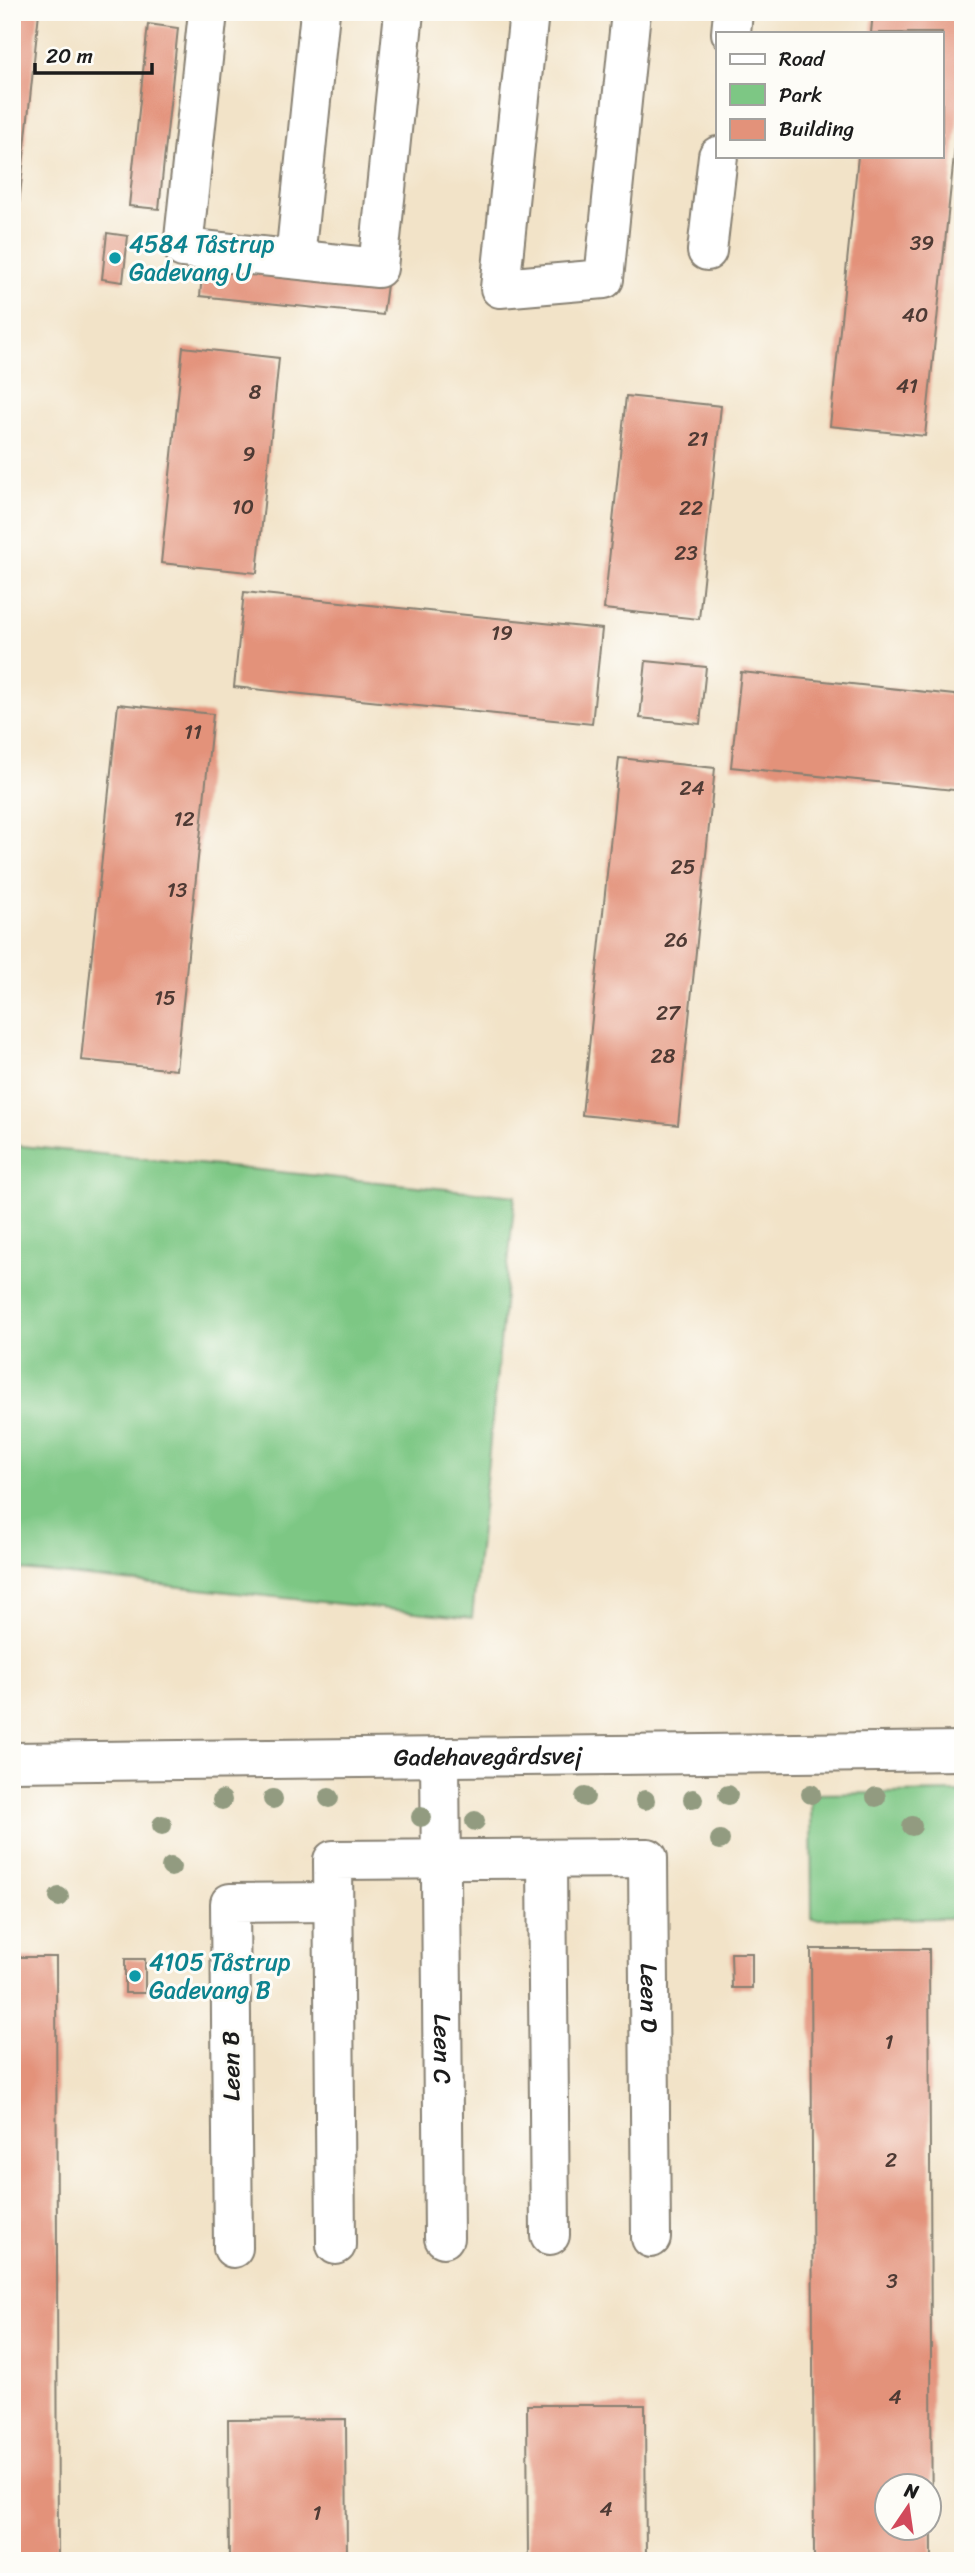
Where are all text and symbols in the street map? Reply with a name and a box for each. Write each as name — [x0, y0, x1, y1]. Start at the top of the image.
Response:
scale bar — [35, 32, 152, 76]
legend — [716, 32, 944, 158]
text: 20 m — [46, 37, 93, 75]
text: Road — [779, 40, 826, 78]
text: Park — [779, 76, 822, 114]
text: Building — [779, 110, 855, 148]
place label: 4584 Tåstrup Gadevang U — [129, 223, 275, 293]
house number: 39 — [910, 224, 934, 262]
marker: 4584 Tåstrup Gadevang U — [107, 250, 123, 266]
house number: 40 — [902, 296, 928, 334]
house number: 41 — [896, 367, 918, 405]
house number: 8 — [249, 373, 262, 411]
house number: 21 — [687, 420, 709, 458]
house number: 9 — [243, 435, 256, 473]
house number: 10 — [232, 488, 254, 526]
house number: 22 — [679, 489, 703, 527]
house number: 23 — [674, 534, 698, 572]
house number: 19 — [491, 614, 513, 652]
house number: 11 — [184, 713, 202, 751]
house number: 24 — [679, 769, 705, 807]
house number: 12 — [173, 800, 195, 838]
house number: 25 — [671, 848, 696, 886]
house number: 13 — [167, 871, 188, 909]
house number: 26 — [664, 921, 688, 959]
house number: 15 — [154, 979, 176, 1017]
house number: 27 — [656, 994, 682, 1032]
house number: 28 — [651, 1037, 676, 1075]
street label: Gadehavegårdsvej — [394, 1734, 583, 1779]
place label: 4105 Tåstrup Gadevang B — [149, 1941, 291, 2011]
street label: Leen D — [628, 1963, 670, 2033]
marker: 4105 Tåstrup Gadevang B — [127, 1968, 143, 1984]
street label: Leen C — [421, 2014, 464, 2084]
house number: 1 — [884, 2023, 894, 2061]
street label: Leen B — [209, 2030, 253, 2102]
house number: 2 — [885, 2141, 897, 2179]
house number: 3 — [886, 2262, 898, 2300]
house number: 4 — [888, 2378, 902, 2416]
north arrow — [874, 2472, 944, 2542]
text: N — [901, 2473, 923, 2509]
house number: 4 — [599, 2490, 613, 2528]
house number: 1 — [312, 2494, 322, 2532]

